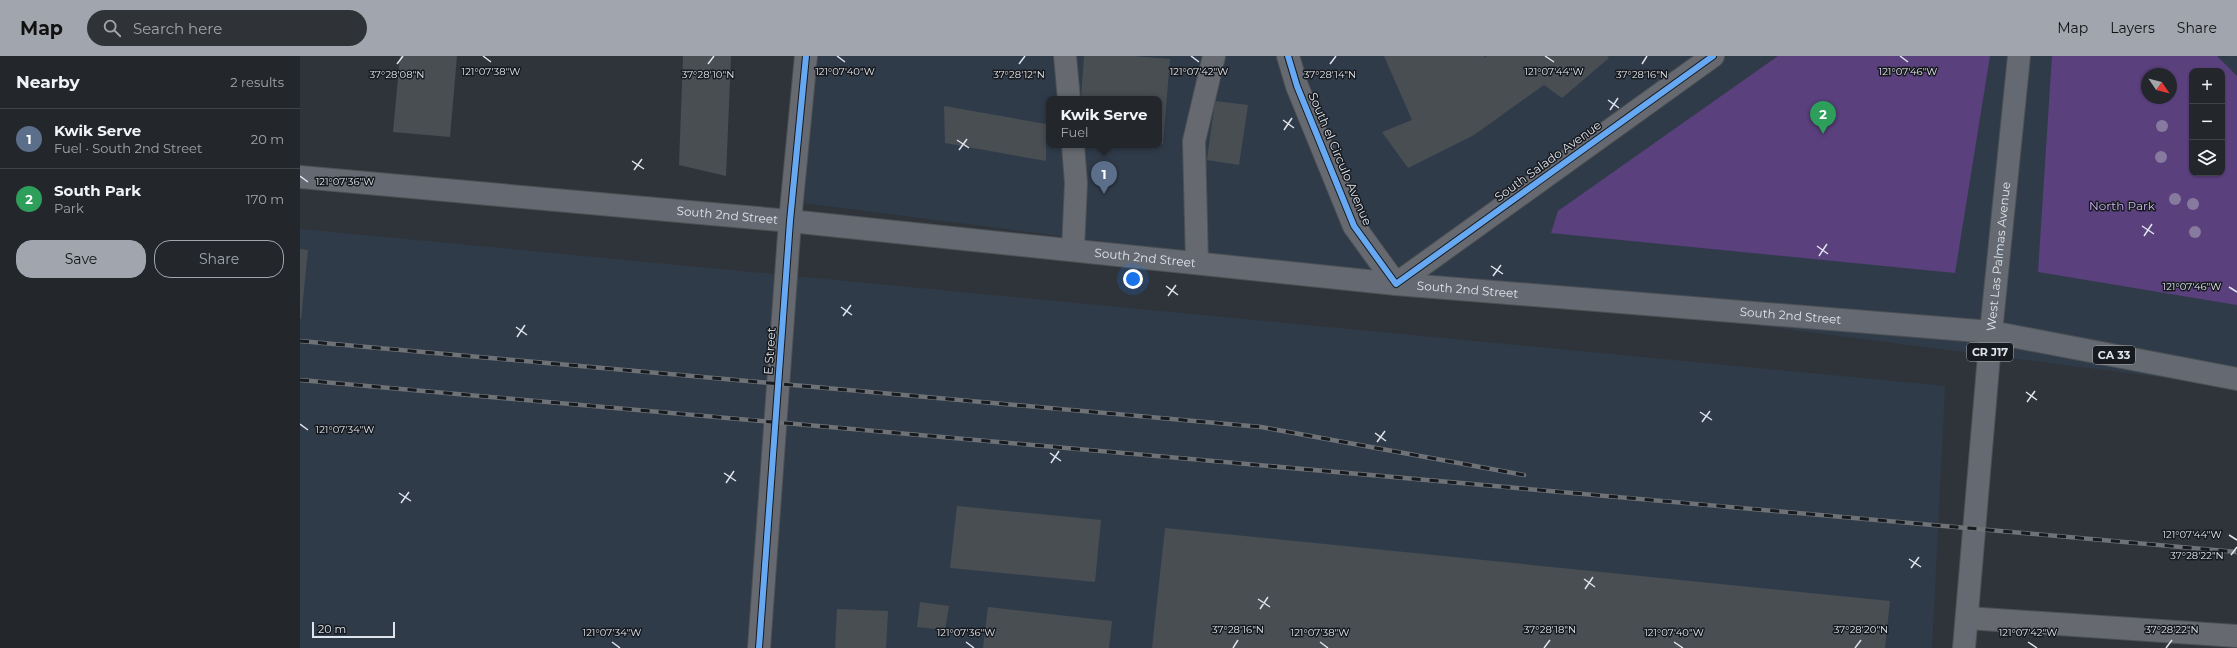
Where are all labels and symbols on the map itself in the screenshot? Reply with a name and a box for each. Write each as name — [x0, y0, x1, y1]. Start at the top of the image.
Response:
text: 121°07'38"W — [462, 65, 520, 78]
text: 121°07'40"W — [815, 65, 875, 78]
text: 121°07'42"W — [1170, 65, 1228, 78]
text: 121°07'44"W — [1524, 65, 1584, 78]
text: 121°07'46"W — [1879, 65, 1937, 78]
text: 37°28'08"N — [370, 68, 425, 81]
text: 37°28'10"N — [682, 68, 734, 81]
text: 37°28'12"N — [993, 68, 1045, 81]
text: 37°28'14"N — [1304, 68, 1356, 81]
text: 37°28'16"N — [1616, 68, 1668, 81]
north arrow — [2141, 68, 2177, 104]
street label: South el Circulo Avenue — [1306, 90, 1375, 228]
pin: 2 — [1810, 101, 1836, 134]
street label: South Salado Avenue — [1492, 117, 1604, 204]
pin: 1 — [1091, 161, 1117, 194]
text: 121°07'36"W — [316, 175, 374, 188]
street label: West Las Palmas Avenue — [1983, 181, 2013, 332]
park label: North Park — [2089, 198, 2156, 213]
street label: South 2nd Street — [676, 203, 779, 227]
street label: South 2nd Street — [1094, 245, 1197, 270]
your location — [1123, 269, 1143, 289]
street label: South 2nd Street — [1416, 278, 1519, 301]
text: 121°07'46"W — [2163, 280, 2221, 293]
street label: South 2nd Street — [1739, 304, 1842, 327]
street label: E Street — [760, 327, 779, 375]
road number: CR J17 — [1967, 343, 2013, 361]
road number: CA 33 — [2093, 346, 2135, 364]
text: 121°07'34"W — [316, 423, 374, 436]
text: 121°07'44"W — [2162, 528, 2222, 541]
text: 37°28'22"N — [2170, 549, 2224, 562]
scale bar — [312, 620, 395, 639]
text: 37°28'16"N — [1212, 623, 1264, 636]
text: 37°28'18"N — [1524, 623, 1576, 636]
text: 37°28'20"N — [1834, 623, 1888, 636]
text: 37°28'22"N — [2145, 623, 2199, 636]
text: 121°07'34"W — [583, 626, 641, 639]
text: 121°07'36"W — [937, 626, 995, 639]
text: 121°07'38"W — [1291, 626, 1349, 639]
text: 121°07'40"W — [1644, 626, 1704, 639]
text: 121°07'42"W — [1999, 626, 2057, 639]

